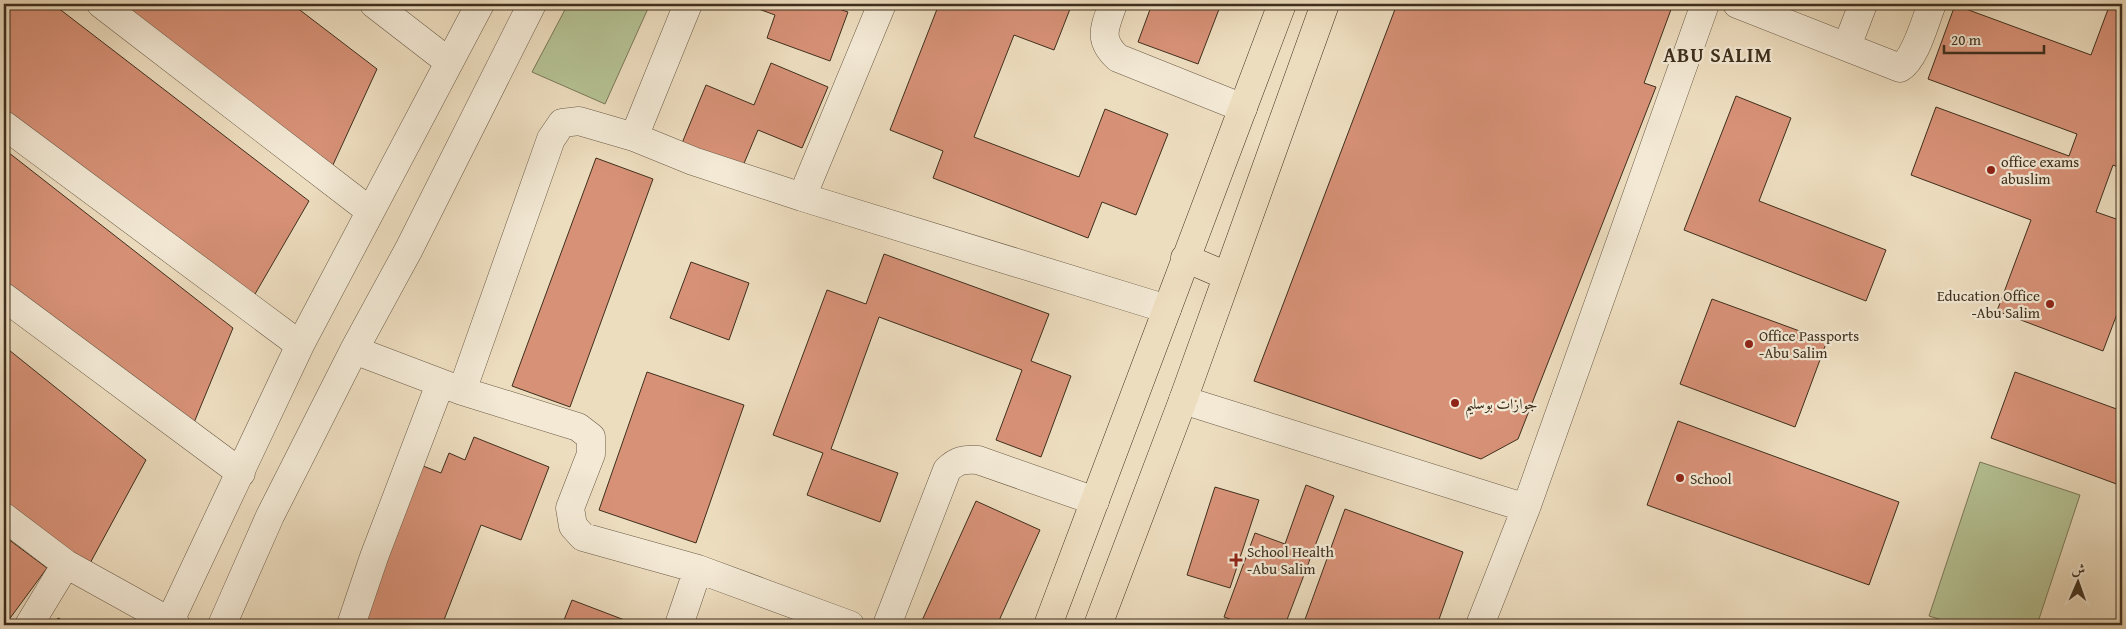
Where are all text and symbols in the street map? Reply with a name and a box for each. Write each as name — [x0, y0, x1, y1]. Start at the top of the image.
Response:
scale bar — [1944, 22, 2044, 54]
text: 20 m — [1951, 29, 1982, 50]
district label: ABU SALIM — [1663, 40, 1773, 69]
place label: office exams abuslim — [2001, 151, 2079, 189]
marker: office exams abuslim — [1985, 164, 1997, 176]
place label: Education Office -Abu Salim — [1937, 285, 2041, 323]
marker: Education Office -Abu Salim — [2044, 298, 2056, 310]
place label: Office Passports -Abu Salim — [1759, 325, 1859, 363]
marker: Office Passports -Abu Salim — [1743, 338, 1755, 350]
place label: جوازات بوسليم — [1465, 393, 1538, 419]
marker: جوازات بوسليم — [1449, 397, 1461, 409]
place label: School — [1690, 468, 1732, 489]
marker: School — [1674, 472, 1686, 484]
place label: School Health -Abu Salim — [1247, 541, 1335, 579]
marker: School Health -Abu Salim — [1229, 553, 1243, 567]
north arrow — [2054, 556, 2104, 606]
text: ش — [2071, 559, 2086, 579]

